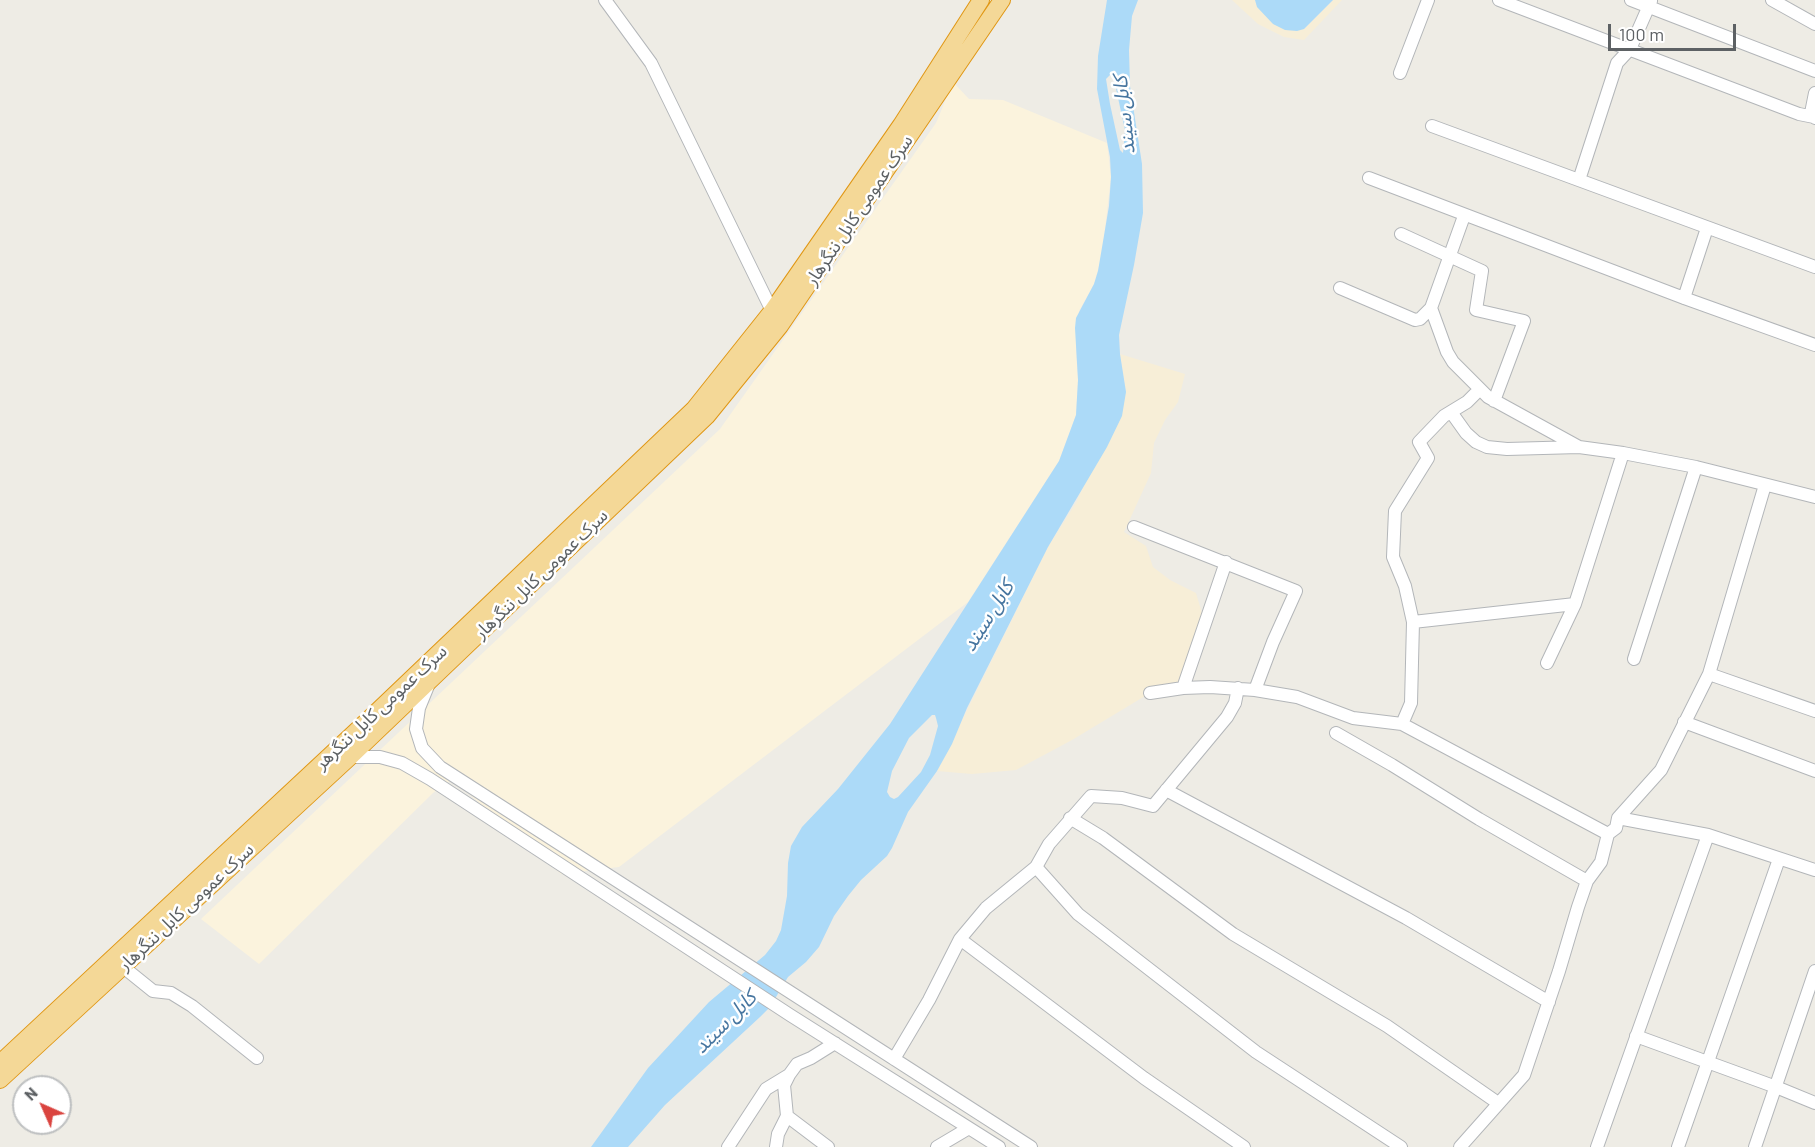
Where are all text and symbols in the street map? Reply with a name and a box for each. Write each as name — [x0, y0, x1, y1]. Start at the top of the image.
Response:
scale bar — [1611, 12, 1738, 50]
text: 100 m — [1619, 23, 1664, 45]
water label: کابل سيند — [1108, 75, 1140, 155]
street label: سرک عمومی کابل ننگرهار — [801, 131, 917, 289]
street label: سرک عمومی کابل ننگرهار — [470, 505, 612, 643]
water label: کابل سيند — [957, 576, 1019, 656]
street label: سرک عمومی کابل ننگرهر — [311, 640, 451, 774]
street label: سرک عمومی کابل ننگرهار — [114, 839, 258, 975]
water label: کابل سيند — [689, 986, 761, 1058]
north arrow — [12, 1075, 72, 1135]
text: N — [20, 1083, 41, 1104]

